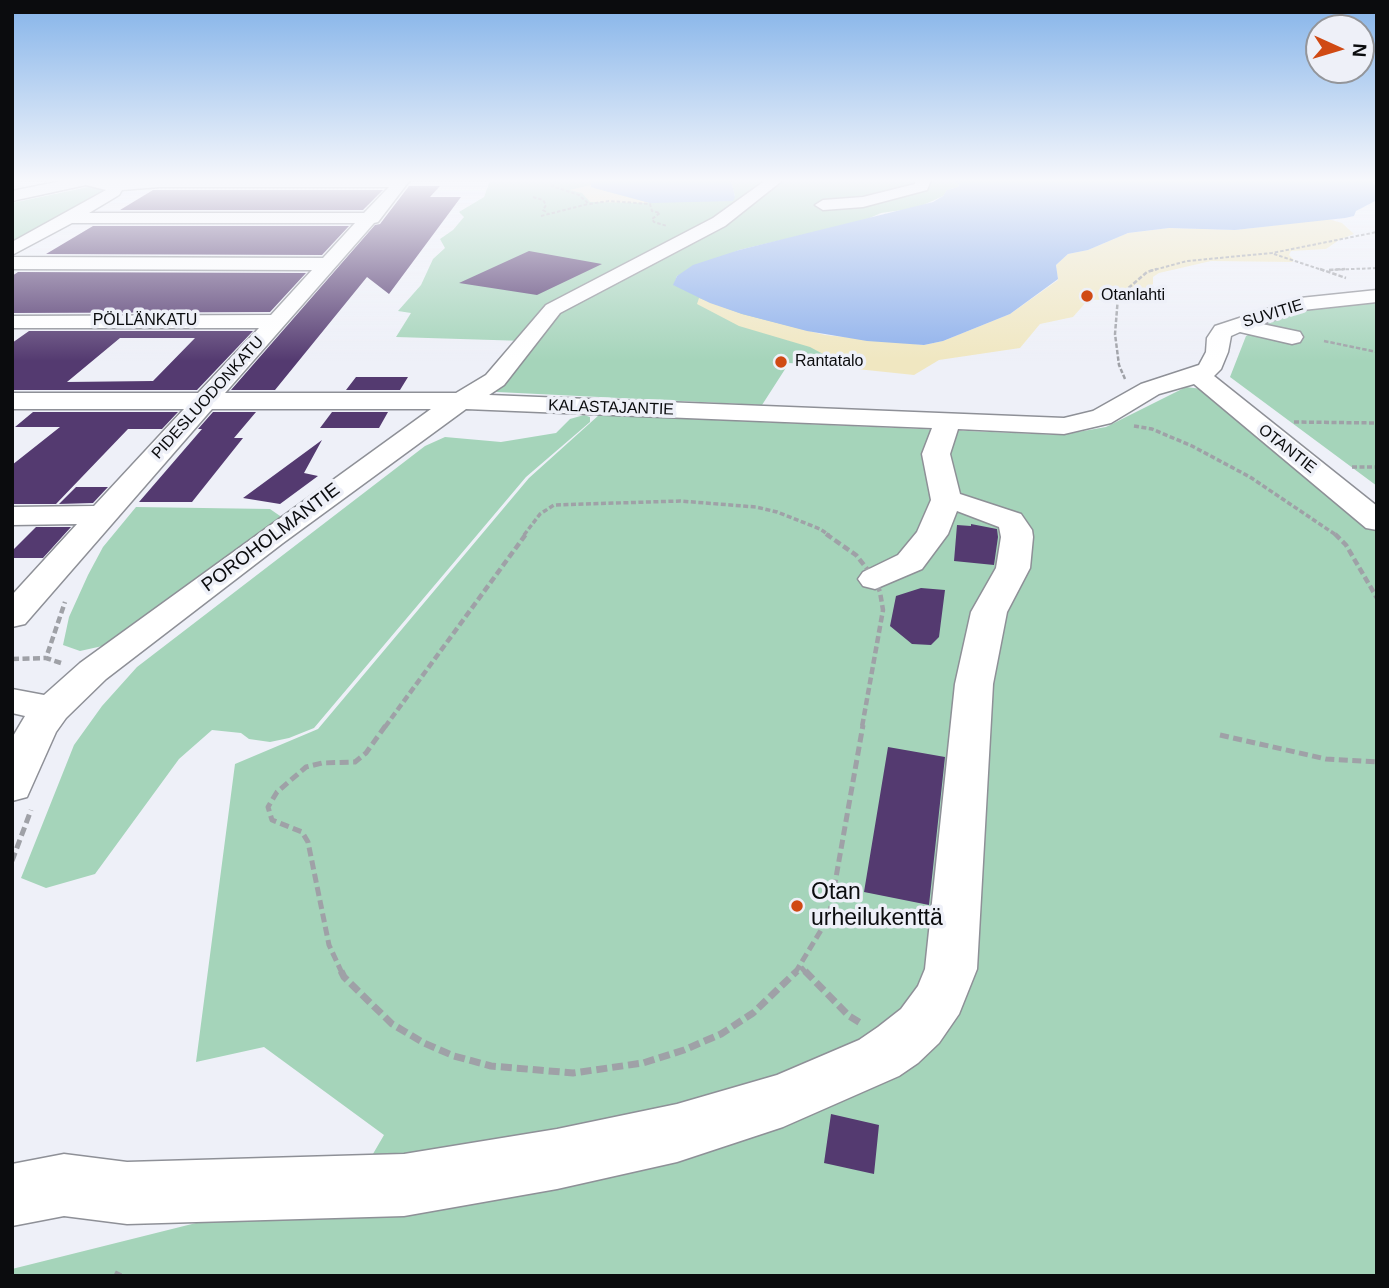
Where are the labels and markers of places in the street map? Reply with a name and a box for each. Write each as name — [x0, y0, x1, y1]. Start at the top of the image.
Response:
place label: Otanlahti — [1101, 286, 1165, 306]
marker: Otanlahti — [1079, 288, 1095, 304]
place label: Rantatalo — [795, 352, 863, 372]
marker: Rantatalo — [773, 354, 789, 370]
place label: Otan urheilukenttä — [811, 879, 943, 933]
marker: Otan urheilukenttä — [789, 898, 805, 914]

